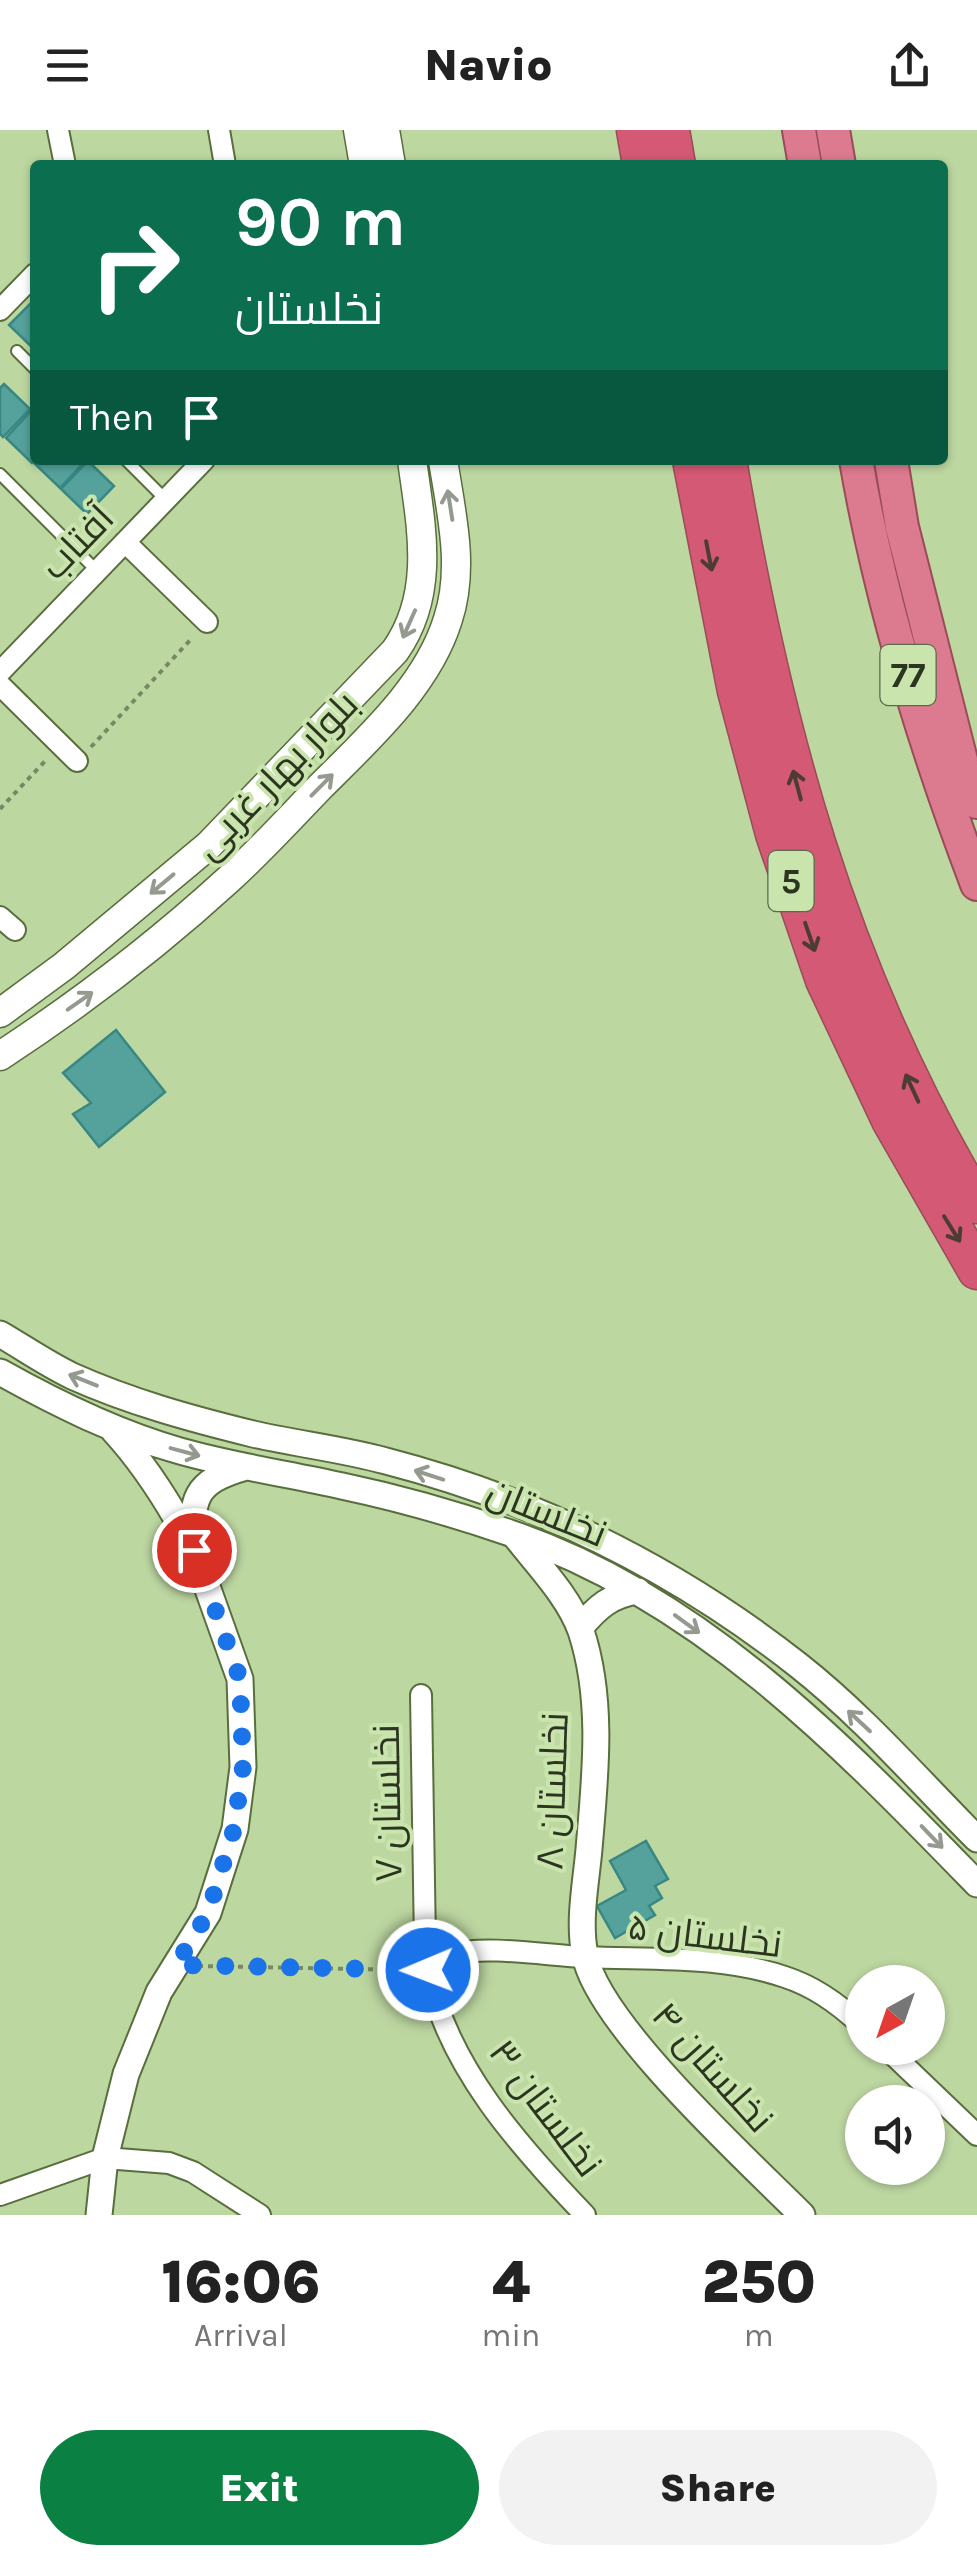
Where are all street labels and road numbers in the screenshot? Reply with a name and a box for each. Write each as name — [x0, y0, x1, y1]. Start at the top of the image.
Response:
street label: آفتاب — [31, 496, 123, 589]
road number: 77 — [880, 645, 936, 705]
street label: بلوار بهار غربی — [185, 682, 368, 869]
road number: 5 — [768, 851, 814, 911]
street label: نخلستان — [480, 1468, 613, 1557]
street label: نخلستان ۸ — [527, 1711, 578, 1871]
street label: نخلستان ۷ — [364, 1724, 411, 1882]
street label: نخلستان ۵ — [625, 1904, 785, 1967]
street label: نخلستان ۴ — [643, 1993, 783, 2142]
street label: نخلستان ۳ — [480, 2031, 612, 2186]

